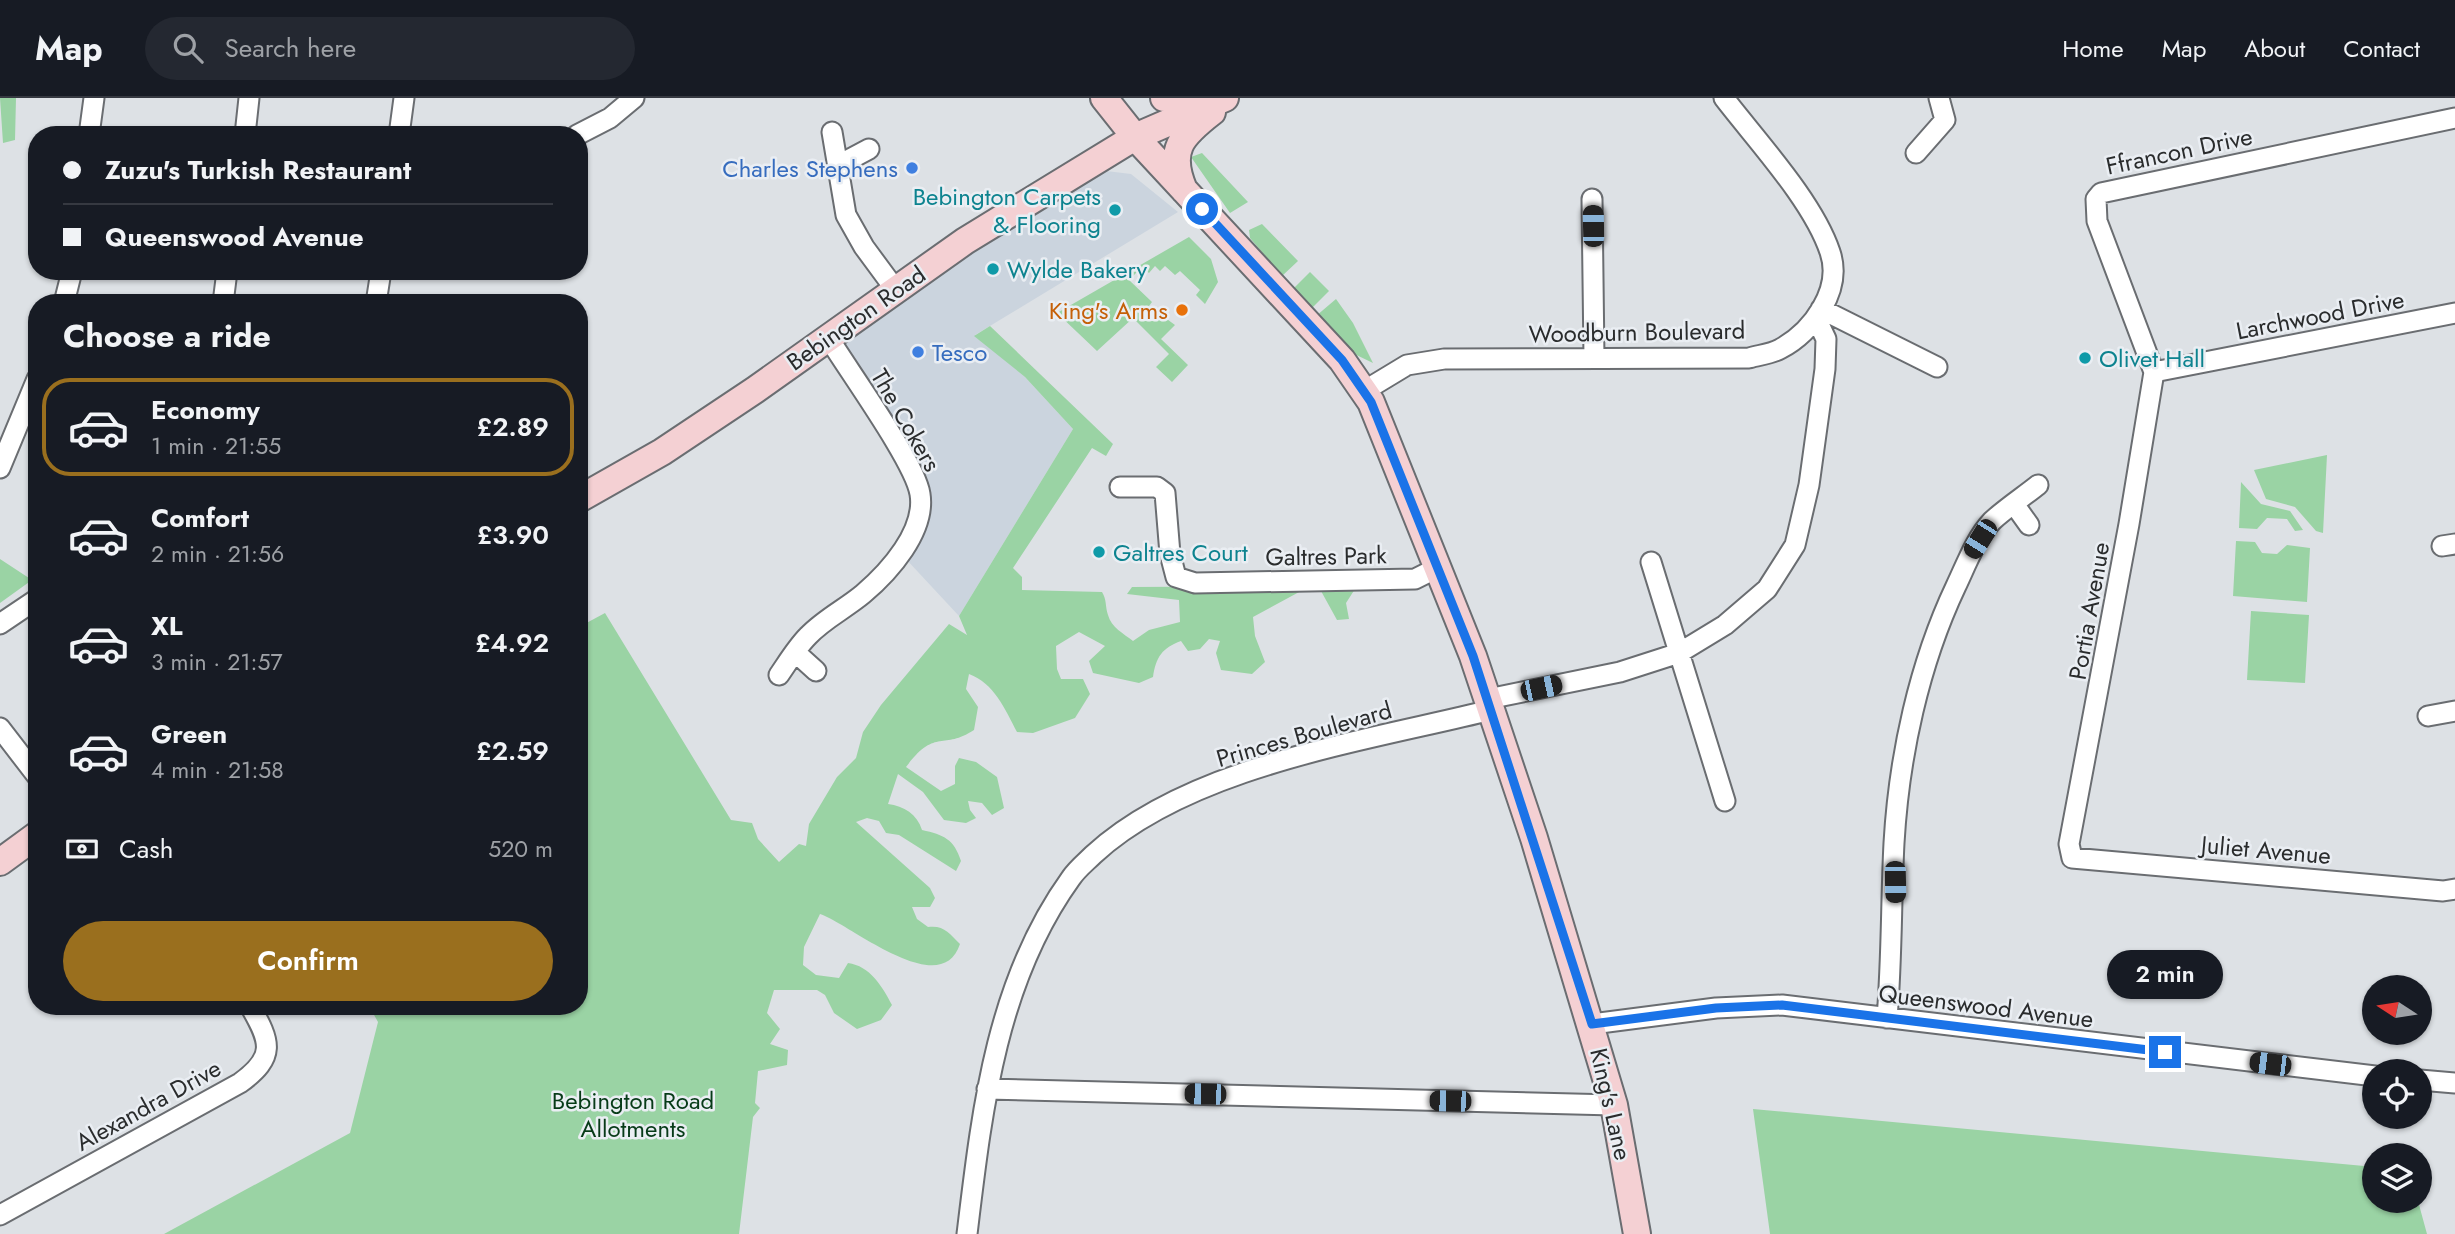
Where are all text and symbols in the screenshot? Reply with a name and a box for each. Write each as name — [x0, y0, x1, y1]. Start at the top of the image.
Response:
search box — [145, 17, 635, 80]
text: Map — [35, 25, 103, 72]
icon: search — [169, 29, 207, 67]
text: Search here — [225, 29, 356, 67]
text: Home — [2062, 31, 2124, 66]
text: Map — [2162, 31, 2206, 66]
text: About — [2244, 31, 2305, 66]
text: Contact — [2343, 31, 2420, 66]
street label: Ffrancon Drive — [2103, 118, 2255, 184]
text: Zuzu's Turkish Restaurant — [105, 151, 411, 189]
place label: Charles Stephens — [722, 151, 898, 186]
marker: Charles Stephens — [904, 160, 920, 176]
place label: Bebington Carpets & Flooring — [913, 179, 1101, 242]
route start — [1186, 193, 1218, 225]
marker: Bebington Carpets & Flooring — [1107, 202, 1123, 218]
car — [1583, 205, 1604, 247]
text: Queenswood Avenue — [105, 218, 364, 256]
place label: Wylde Bakery — [1007, 252, 1148, 287]
street label: Bebington Road — [779, 257, 933, 379]
marker: Wylde Bakery — [985, 261, 1001, 277]
street label: Larchwood Drive — [2233, 282, 2407, 348]
place label: King's Arms — [1049, 293, 1168, 328]
marker: King's Arms — [1174, 302, 1190, 318]
text: Choose a ride — [63, 313, 271, 359]
street label: Woodburn Boulevard — [1528, 313, 1746, 351]
place label: Tesco — [932, 335, 987, 370]
place label: Olivet Hall — [2099, 341, 2205, 376]
marker: Tesco — [910, 344, 926, 360]
marker: Olivet Hall — [2077, 350, 2093, 366]
street label: The Cokers — [863, 362, 949, 478]
text: Economy — [151, 391, 260, 429]
icon: car — [67, 396, 130, 459]
text: £2.89 — [477, 408, 549, 446]
text: 1 min · 21:55 — [151, 429, 281, 463]
text: Comfort — [151, 499, 249, 537]
icon: car — [67, 504, 130, 567]
text: £3.90 — [477, 516, 549, 554]
car — [1960, 516, 2001, 562]
place label: Galtres Court — [1113, 535, 1248, 570]
text: 2 min · 21:56 — [151, 537, 284, 571]
street label: Galtres Park — [1265, 537, 1387, 575]
street label: Portia Avenue — [2060, 539, 2118, 683]
marker: Galtres Court — [1091, 544, 1107, 560]
text: XL — [151, 607, 183, 645]
icon: car — [67, 612, 130, 675]
text: £4.92 — [475, 624, 549, 662]
text: 3 min · 21:57 — [151, 645, 283, 679]
car — [1519, 673, 1564, 703]
street label: Princes Boulevard — [1212, 692, 1396, 776]
text: Green — [151, 715, 227, 753]
icon: car — [67, 720, 130, 783]
text: £2.59 — [476, 732, 549, 770]
text: 4 min · 21:58 — [151, 753, 284, 787]
street label: Juliet Avenue — [2197, 827, 2332, 873]
icon: cash — [63, 830, 101, 868]
text: Cash — [119, 830, 173, 868]
text: 520 m — [488, 832, 553, 866]
car — [1885, 861, 1906, 903]
button: Confirm — [63, 921, 553, 1001]
callout: 2 min — [2107, 950, 2223, 1000]
text: 2 min — [2135, 957, 2195, 991]
street label: Queenswood Avenue — [1877, 975, 2095, 1037]
north arrow — [2362, 975, 2432, 1045]
map controls — [2362, 975, 2432, 1213]
route end — [2149, 1036, 2181, 1068]
street label: King's Lane — [1581, 1045, 1641, 1163]
street label: Alexandra Drive — [69, 1051, 227, 1159]
car — [2248, 1051, 2293, 1077]
button: locate — [2362, 1059, 2432, 1129]
park label: Bebington Road Allotments — [552, 1083, 714, 1146]
car — [1184, 1083, 1227, 1105]
car — [1429, 1090, 1472, 1112]
button: layers — [2362, 1143, 2432, 1213]

